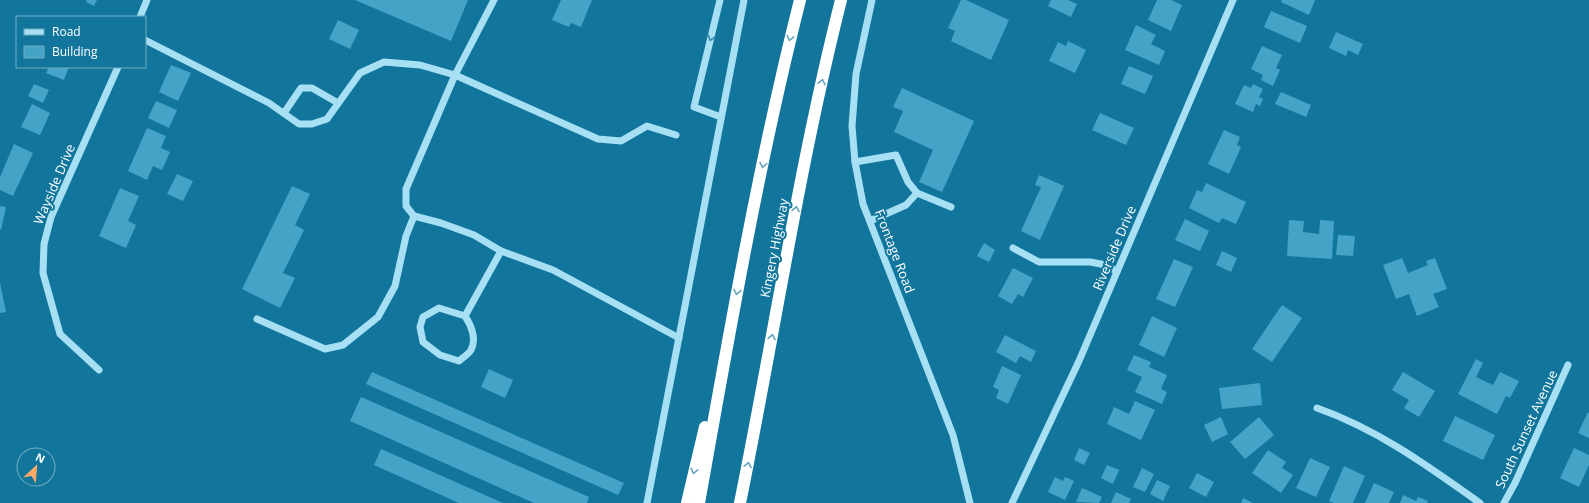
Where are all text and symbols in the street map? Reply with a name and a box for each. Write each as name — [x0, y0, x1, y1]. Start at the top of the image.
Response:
legend — [16, 16, 146, 68]
text: Road — [52, 23, 81, 40]
one-way arrow — [707, 34, 716, 41]
one-way arrow — [787, 35, 795, 41]
text: Building — [52, 43, 98, 60]
one-way arrow — [817, 79, 825, 85]
street label: Wayside Drive — [29, 141, 79, 227]
one-way arrow — [760, 162, 768, 168]
street label: Kingery Highway — [756, 196, 793, 299]
street label: Riverside Drive — [1088, 203, 1140, 293]
one-way arrow — [791, 206, 799, 212]
street label: Frontage Road — [871, 206, 919, 296]
one-way arrow — [734, 289, 742, 295]
one-way arrow — [767, 334, 776, 340]
street label: South Sunset Avenue — [1491, 367, 1561, 491]
north arrow — [16, 447, 56, 487]
text: N — [33, 449, 48, 466]
one-way arrow — [743, 462, 751, 468]
one-way arrow — [691, 468, 699, 474]

